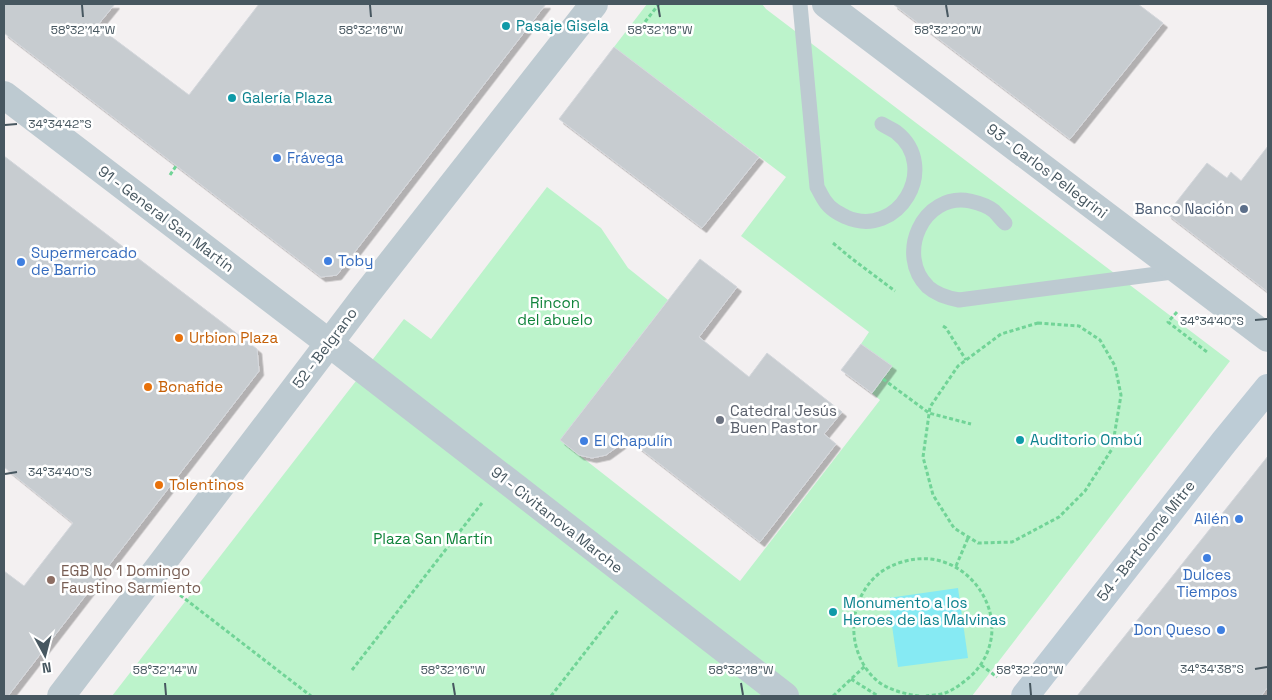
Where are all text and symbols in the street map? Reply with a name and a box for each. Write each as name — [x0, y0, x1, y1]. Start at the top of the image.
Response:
place label: Pasaje Gisela — [516, 16, 609, 35]
marker: Pasaje Gisela — [500, 20, 512, 32]
text: 58°32'14"W — [51, 22, 116, 38]
text: 58°32'16"W — [339, 22, 404, 38]
text: 58°32'18"W — [628, 22, 693, 38]
text: 58°32'20"W — [914, 22, 982, 38]
place label: Galería Plaza — [242, 88, 333, 107]
marker: Galería Plaza — [226, 92, 238, 104]
text: 34°34'42"S — [28, 116, 92, 132]
street label: 93 - Carlos Pellegrini — [983, 119, 1111, 222]
place label: Frávega — [287, 148, 344, 167]
marker: Frávega — [271, 152, 283, 164]
street label: 91 - General San Martín — [95, 161, 238, 276]
place label: Banco Nación — [1135, 199, 1234, 218]
marker: Banco Nación — [1238, 203, 1250, 215]
place label: Supermercado de Barrio — [31, 243, 137, 279]
place label: Toby — [338, 251, 373, 270]
marker: Toby — [322, 255, 334, 267]
marker: Supermercado de Barrio — [15, 256, 27, 268]
park label: Rincon del abuelo — [517, 293, 593, 329]
street label: 52 - Belgrano — [288, 304, 361, 392]
text: 34°34'40"S — [1180, 313, 1244, 329]
place label: Urbion Plaza — [189, 328, 278, 347]
marker: Urbion Plaza — [173, 332, 185, 344]
place label: Bonafide — [158, 377, 223, 396]
marker: Bonafide — [142, 381, 154, 393]
place label: Catedral Jesús Buen Pastor — [730, 401, 837, 437]
marker: Catedral Jesús Buen Pastor — [714, 414, 726, 426]
place label: Auditorio Ombú — [1030, 430, 1142, 449]
place label: El Chapulín — [594, 431, 673, 450]
marker: Auditorio Ombú — [1014, 434, 1026, 446]
marker: El Chapulín — [578, 435, 590, 447]
street label: 91 - Civitanova Marche — [488, 462, 627, 577]
text: 34°34'40"S — [28, 464, 92, 480]
place label: Tolentinos — [169, 475, 244, 494]
street label: 54 - Bartolomé Mitre — [1092, 476, 1199, 605]
marker: Tolentinos — [153, 479, 165, 491]
place label: Ailén — [1194, 509, 1229, 528]
marker: Ailén — [1233, 513, 1245, 525]
park label: Plaza San Martín — [373, 529, 493, 548]
marker: Dulces Tiempos — [1201, 552, 1213, 564]
place label: EGB No 1 Domingo Faustino Sarmiento — [61, 561, 201, 597]
place label: Dulces Tiempos — [1177, 565, 1238, 601]
marker: EGB No 1 Domingo Faustino Sarmiento — [45, 574, 57, 586]
place label: Monumento a los Heroes de las Malvinas — [843, 593, 1006, 629]
marker: Monumento a los Heroes de las Malvinas — [827, 606, 839, 618]
place label: Don Queso — [1133, 620, 1211, 639]
marker: Don Queso — [1215, 624, 1227, 636]
north arrow — [20, 630, 70, 680]
text: N — [41, 658, 52, 677]
text: 34°34'38"S — [1180, 661, 1244, 677]
text: 58°32'14"W — [133, 662, 198, 678]
text: 58°32'16"W — [421, 662, 486, 678]
text: 58°32'18"W — [709, 662, 774, 678]
text: 58°32'20"W — [996, 662, 1064, 678]

